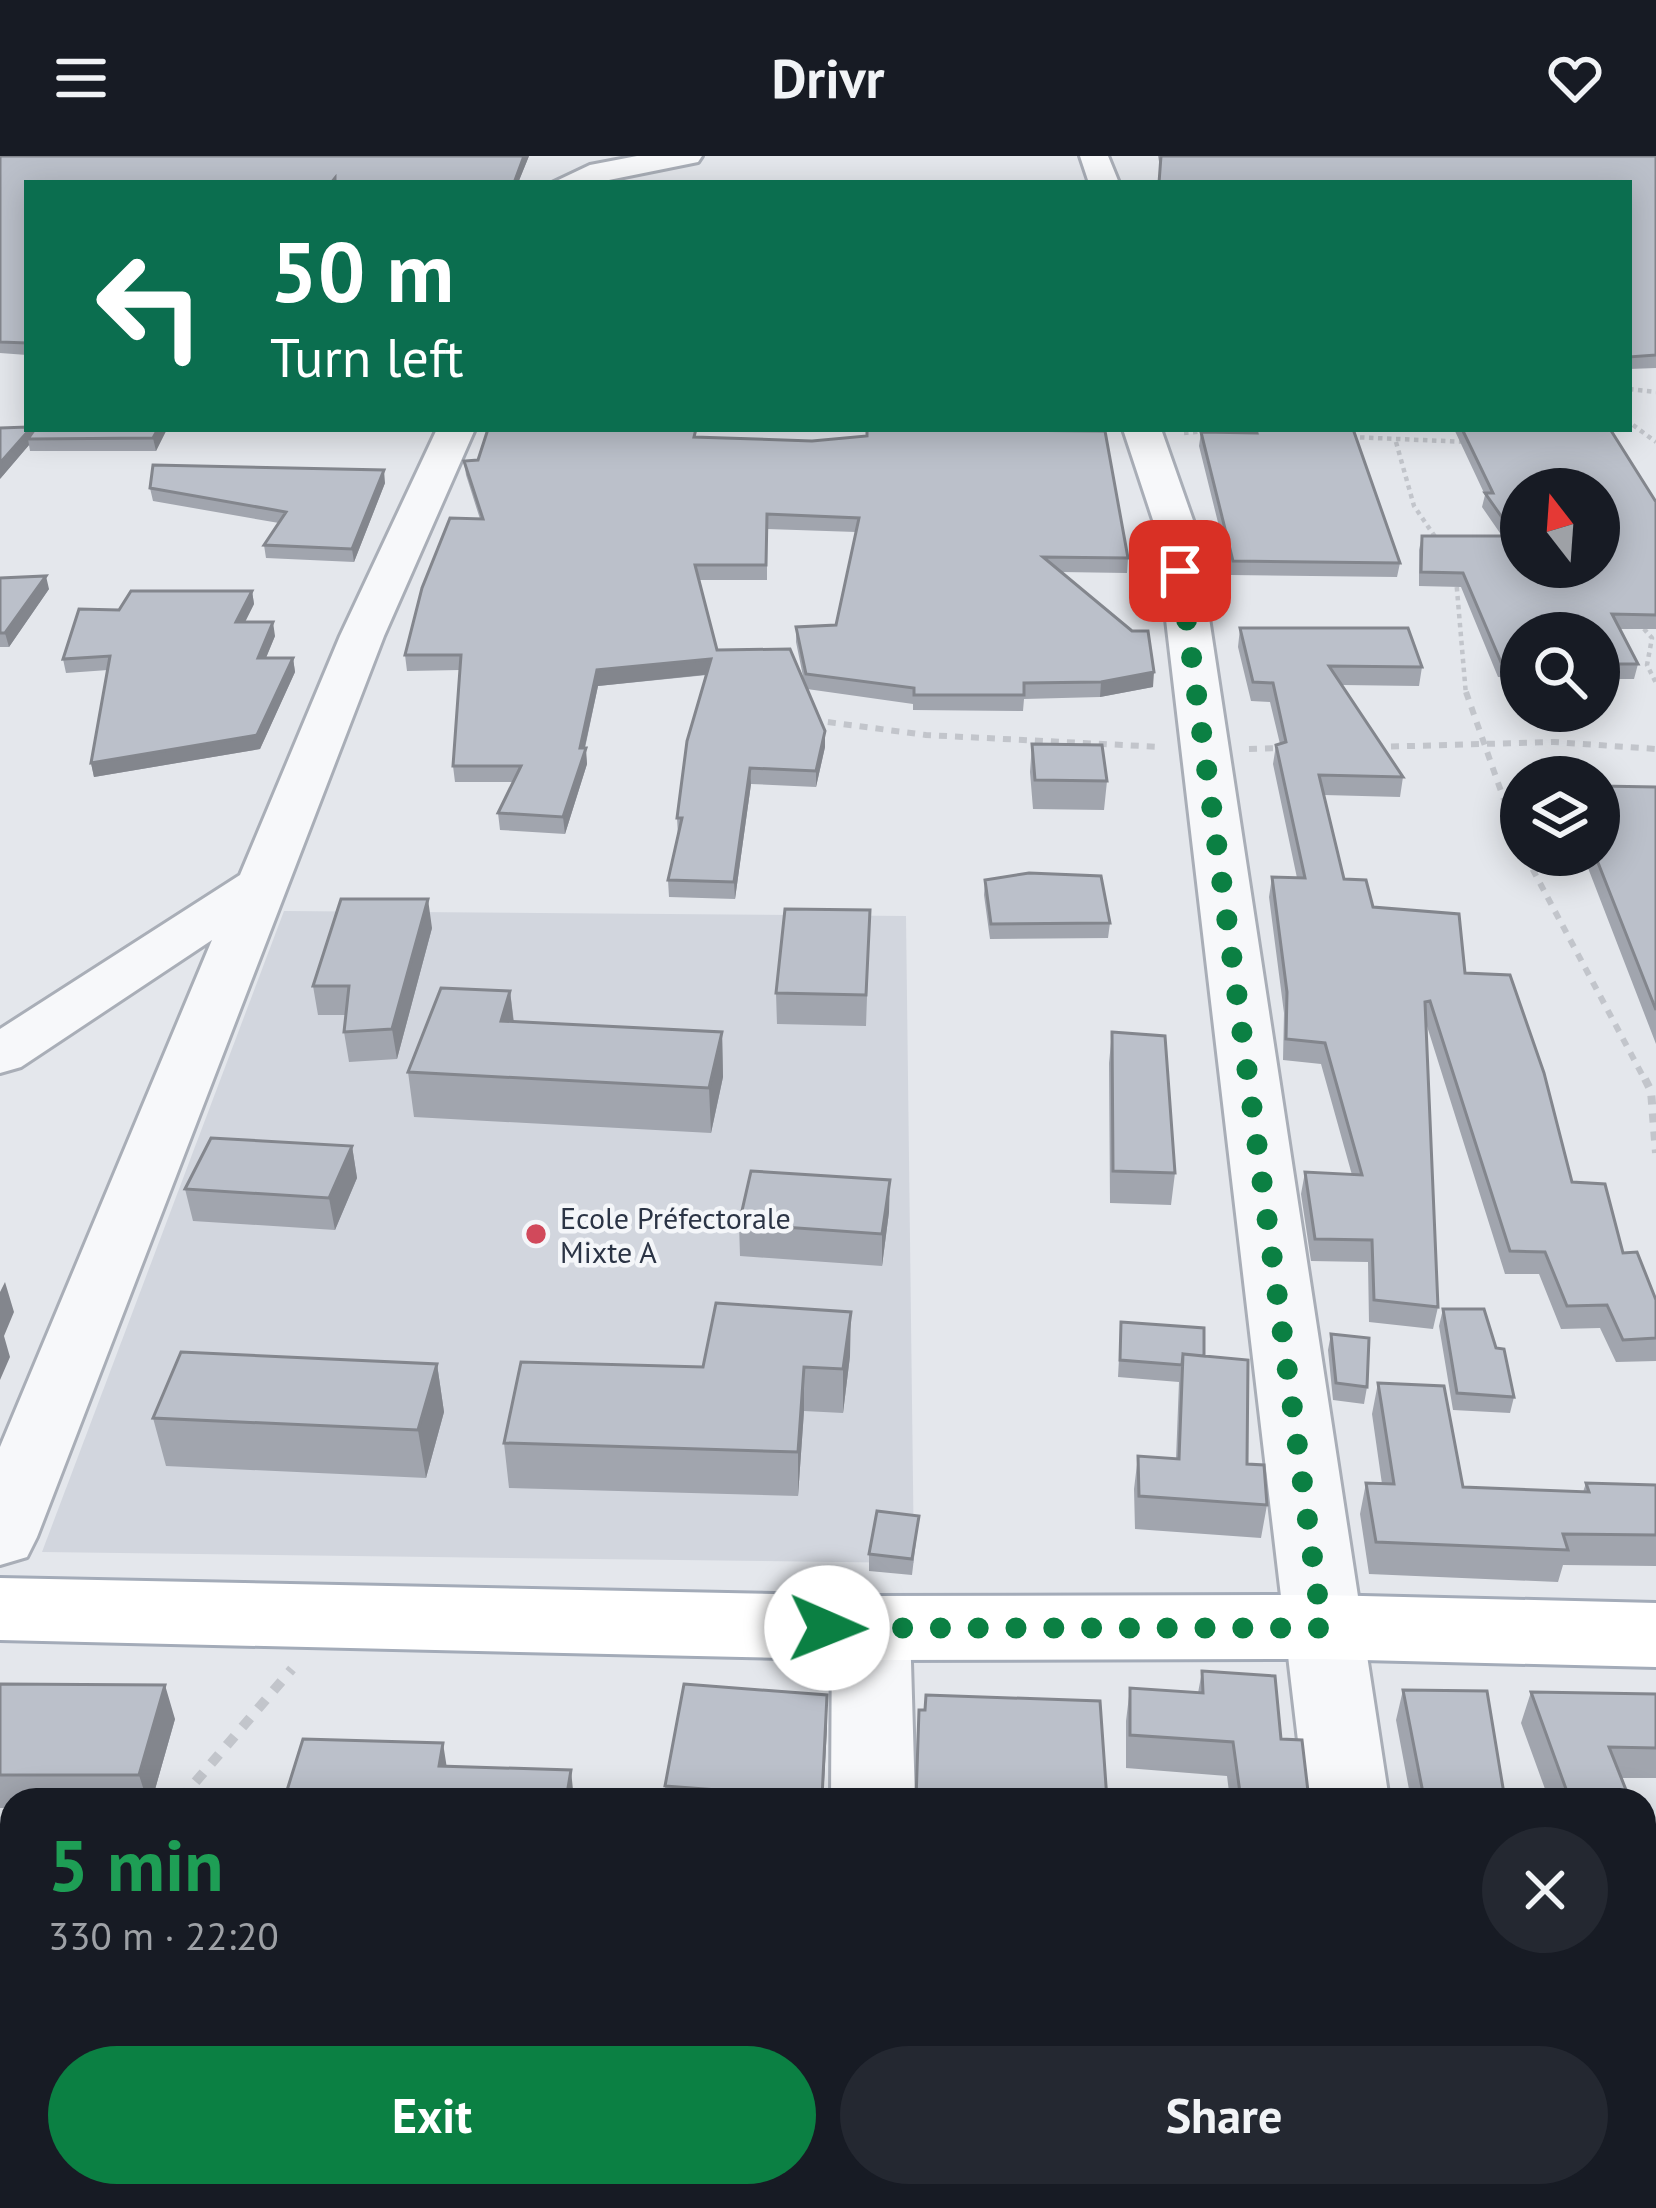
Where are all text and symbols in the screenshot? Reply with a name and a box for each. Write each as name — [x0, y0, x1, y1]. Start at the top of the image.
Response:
text: Drivr — [771, 43, 885, 113]
icon: menu — [48, 45, 114, 111]
icon: heart — [1542, 45, 1608, 111]
text: 50 m — [270, 216, 454, 325]
icon: left — [72, 228, 228, 384]
text: Turn left — [270, 322, 464, 392]
north arrow — [1500, 468, 1620, 588]
map controls — [1500, 468, 1620, 876]
pin — [1129, 520, 1231, 622]
icon: arrive — [1147, 538, 1213, 604]
button: search — [1500, 612, 1620, 732]
button: layers — [1500, 756, 1620, 876]
place label: Ecole Préfectorale Mixte A — [560, 1198, 791, 1271]
marker: Ecole Préfectorale Mixte A — [523, 1221, 549, 1247]
position arrow — [764, 1565, 890, 1691]
text: 5 min — [48, 1818, 224, 1911]
button: close — [1482, 1827, 1608, 1953]
text: 330 m · 22:20 — [48, 1910, 279, 1961]
button: Exit — [48, 2046, 816, 2184]
button: Share — [840, 2046, 1608, 2184]

